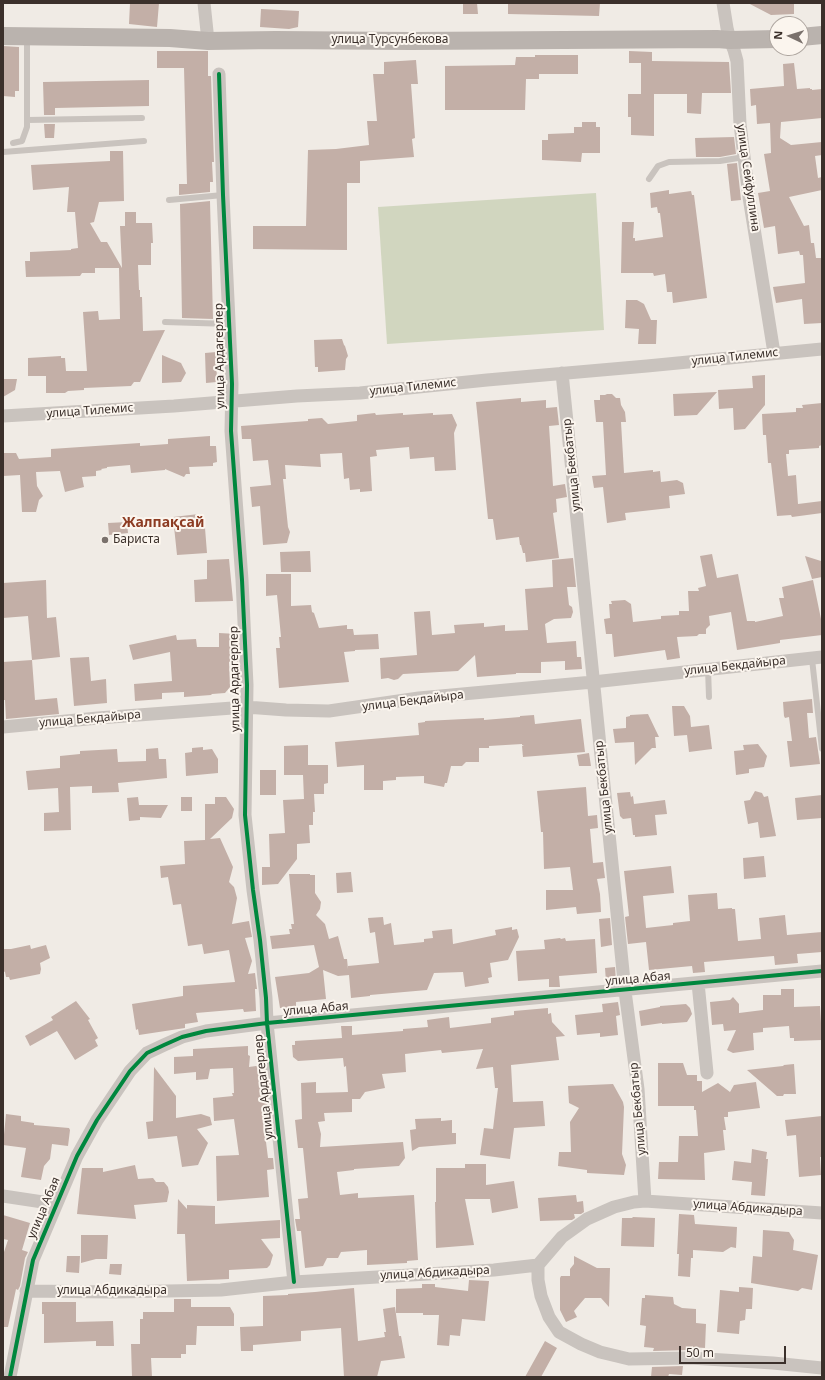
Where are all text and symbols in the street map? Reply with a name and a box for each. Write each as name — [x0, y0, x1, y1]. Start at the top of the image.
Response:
north arrow — [769, 16, 809, 56]
text: N — [770, 30, 785, 40]
street label: улица Турсунбекова — [332, 33, 448, 47]
street label: улица Сейфуллина — [733, 123, 763, 233]
street label: улица Ардагерлер — [212, 303, 228, 409]
street label: улица Тилемис — [691, 345, 779, 369]
street label: улица Тилемис — [369, 375, 457, 399]
street label: улица Тилемис — [46, 401, 134, 421]
street label: улица Бекбатыр — [560, 418, 584, 512]
district label: Жалпақсай — [122, 515, 204, 531]
place label: Бариста — [113, 533, 160, 547]
marker: Бариста — [100, 535, 110, 545]
street label: улица Ардагерлер — [227, 626, 243, 732]
street label: улица Бекдайыра — [684, 654, 786, 678]
street label: улица Бекдайыра — [362, 688, 464, 714]
street label: улица Бекдайыра — [39, 707, 141, 731]
street label: улица Бекбатыр — [592, 740, 616, 834]
street label: улица Абая — [605, 969, 671, 989]
street label: улица Абая — [283, 999, 349, 1019]
street label: улица Ардагерлер — [251, 1034, 277, 1140]
street label: улица Бекбатыр — [627, 1062, 649, 1156]
street label: улица Абая — [25, 1175, 63, 1241]
street label: улица Абдикадыра — [693, 1197, 803, 1219]
street label: улица Абдикадыра — [380, 1263, 490, 1283]
street label: улица Абдикадыра — [57, 1284, 167, 1298]
scale bar — [681, 1338, 788, 1364]
text: 50 m — [686, 1344, 714, 1361]

